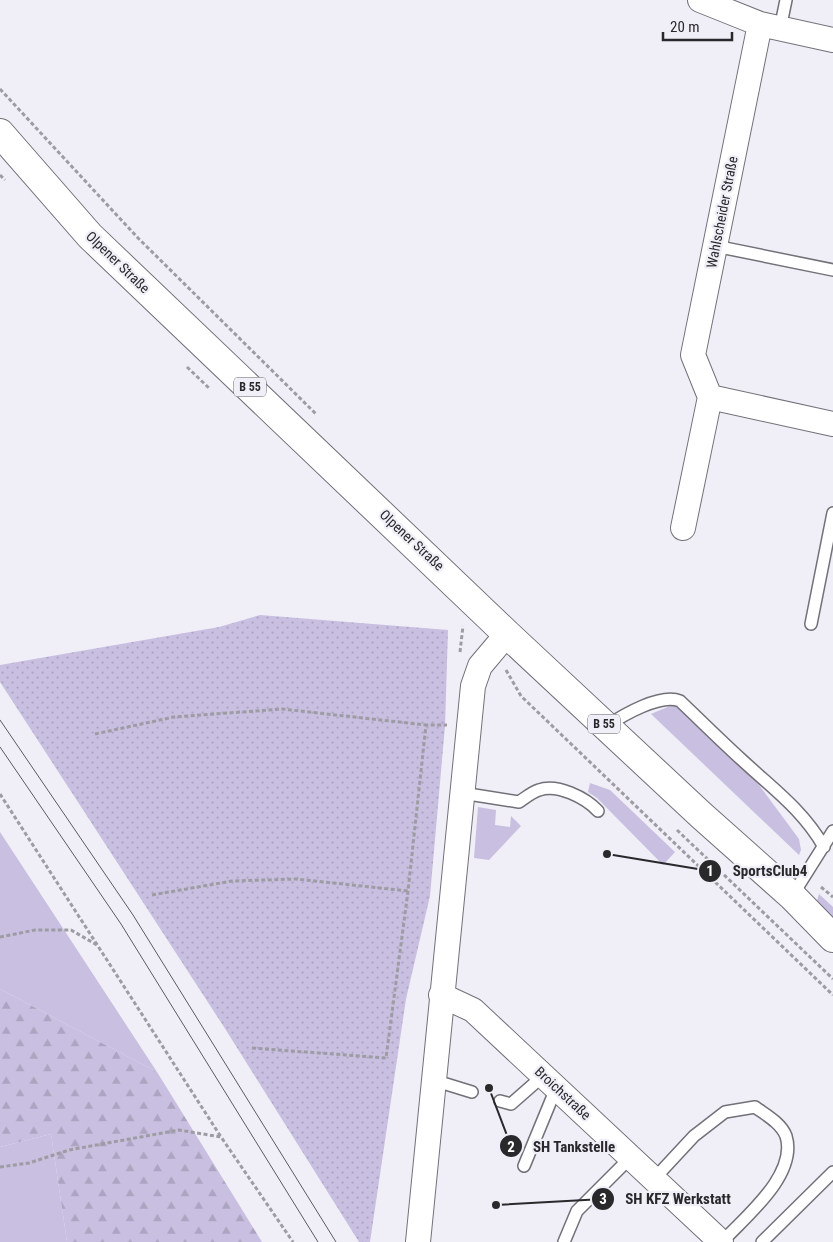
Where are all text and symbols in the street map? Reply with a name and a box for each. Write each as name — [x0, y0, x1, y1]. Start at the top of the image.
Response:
scale bar — [663, 10, 732, 42]
text: 20 m — [670, 18, 700, 36]
street label: Wahlscheider Straße — [703, 154, 741, 269]
street label: Olpener Straße — [83, 228, 153, 296]
road number: B 55 — [234, 378, 266, 397]
street label: Olpener Straße — [377, 506, 448, 574]
road number: B 55 — [588, 714, 620, 734]
callout: SportsClub4 — [698, 856, 817, 886]
text: 1 — [706, 862, 714, 880]
text: SportsClub4 — [733, 862, 808, 880]
street label: Broichstraße — [532, 1063, 594, 1123]
callout: SH Tankstelle — [498, 1131, 626, 1161]
text: 2 — [507, 1138, 515, 1156]
text: SH Tankstelle — [533, 1138, 615, 1156]
callout: SH KFZ Werkstatt — [591, 1184, 741, 1214]
text: 3 — [599, 1190, 607, 1208]
text: SH KFZ Werkstatt — [625, 1190, 731, 1208]

